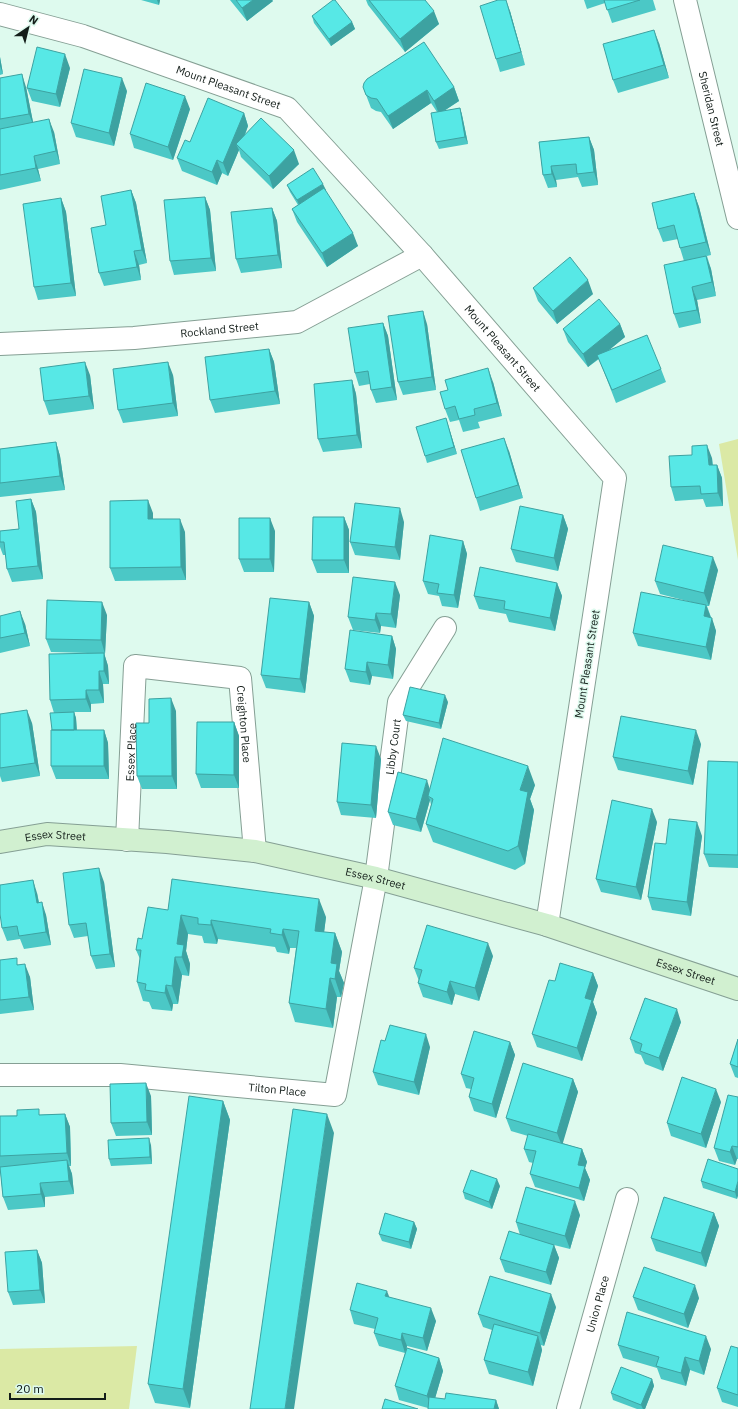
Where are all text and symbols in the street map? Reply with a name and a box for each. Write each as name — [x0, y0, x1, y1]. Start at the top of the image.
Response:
north arrow — [8, 8, 48, 48]
text: N — [26, 12, 41, 28]
street label: Mount Pleasant Street — [174, 62, 283, 112]
street label: Sheridan Street — [696, 70, 727, 148]
street label: Mount Pleasant Street — [461, 302, 544, 394]
street label: Rockland Street — [180, 319, 259, 340]
street label: Mount Pleasant Street — [572, 609, 603, 719]
street label: Creighton Place — [234, 685, 254, 763]
street label: Libby Court — [383, 718, 404, 776]
street label: Essex Place — [123, 723, 139, 782]
street label: Essex Street — [24, 827, 87, 845]
street label: Essex Street — [344, 864, 407, 893]
street label: Essex Street — [654, 955, 717, 988]
street label: Tilton Place — [248, 1080, 307, 1099]
street label: Union Place — [583, 1274, 612, 1334]
scale bar — [10, 1375, 105, 1401]
text: 20 m — [16, 1381, 44, 1396]

